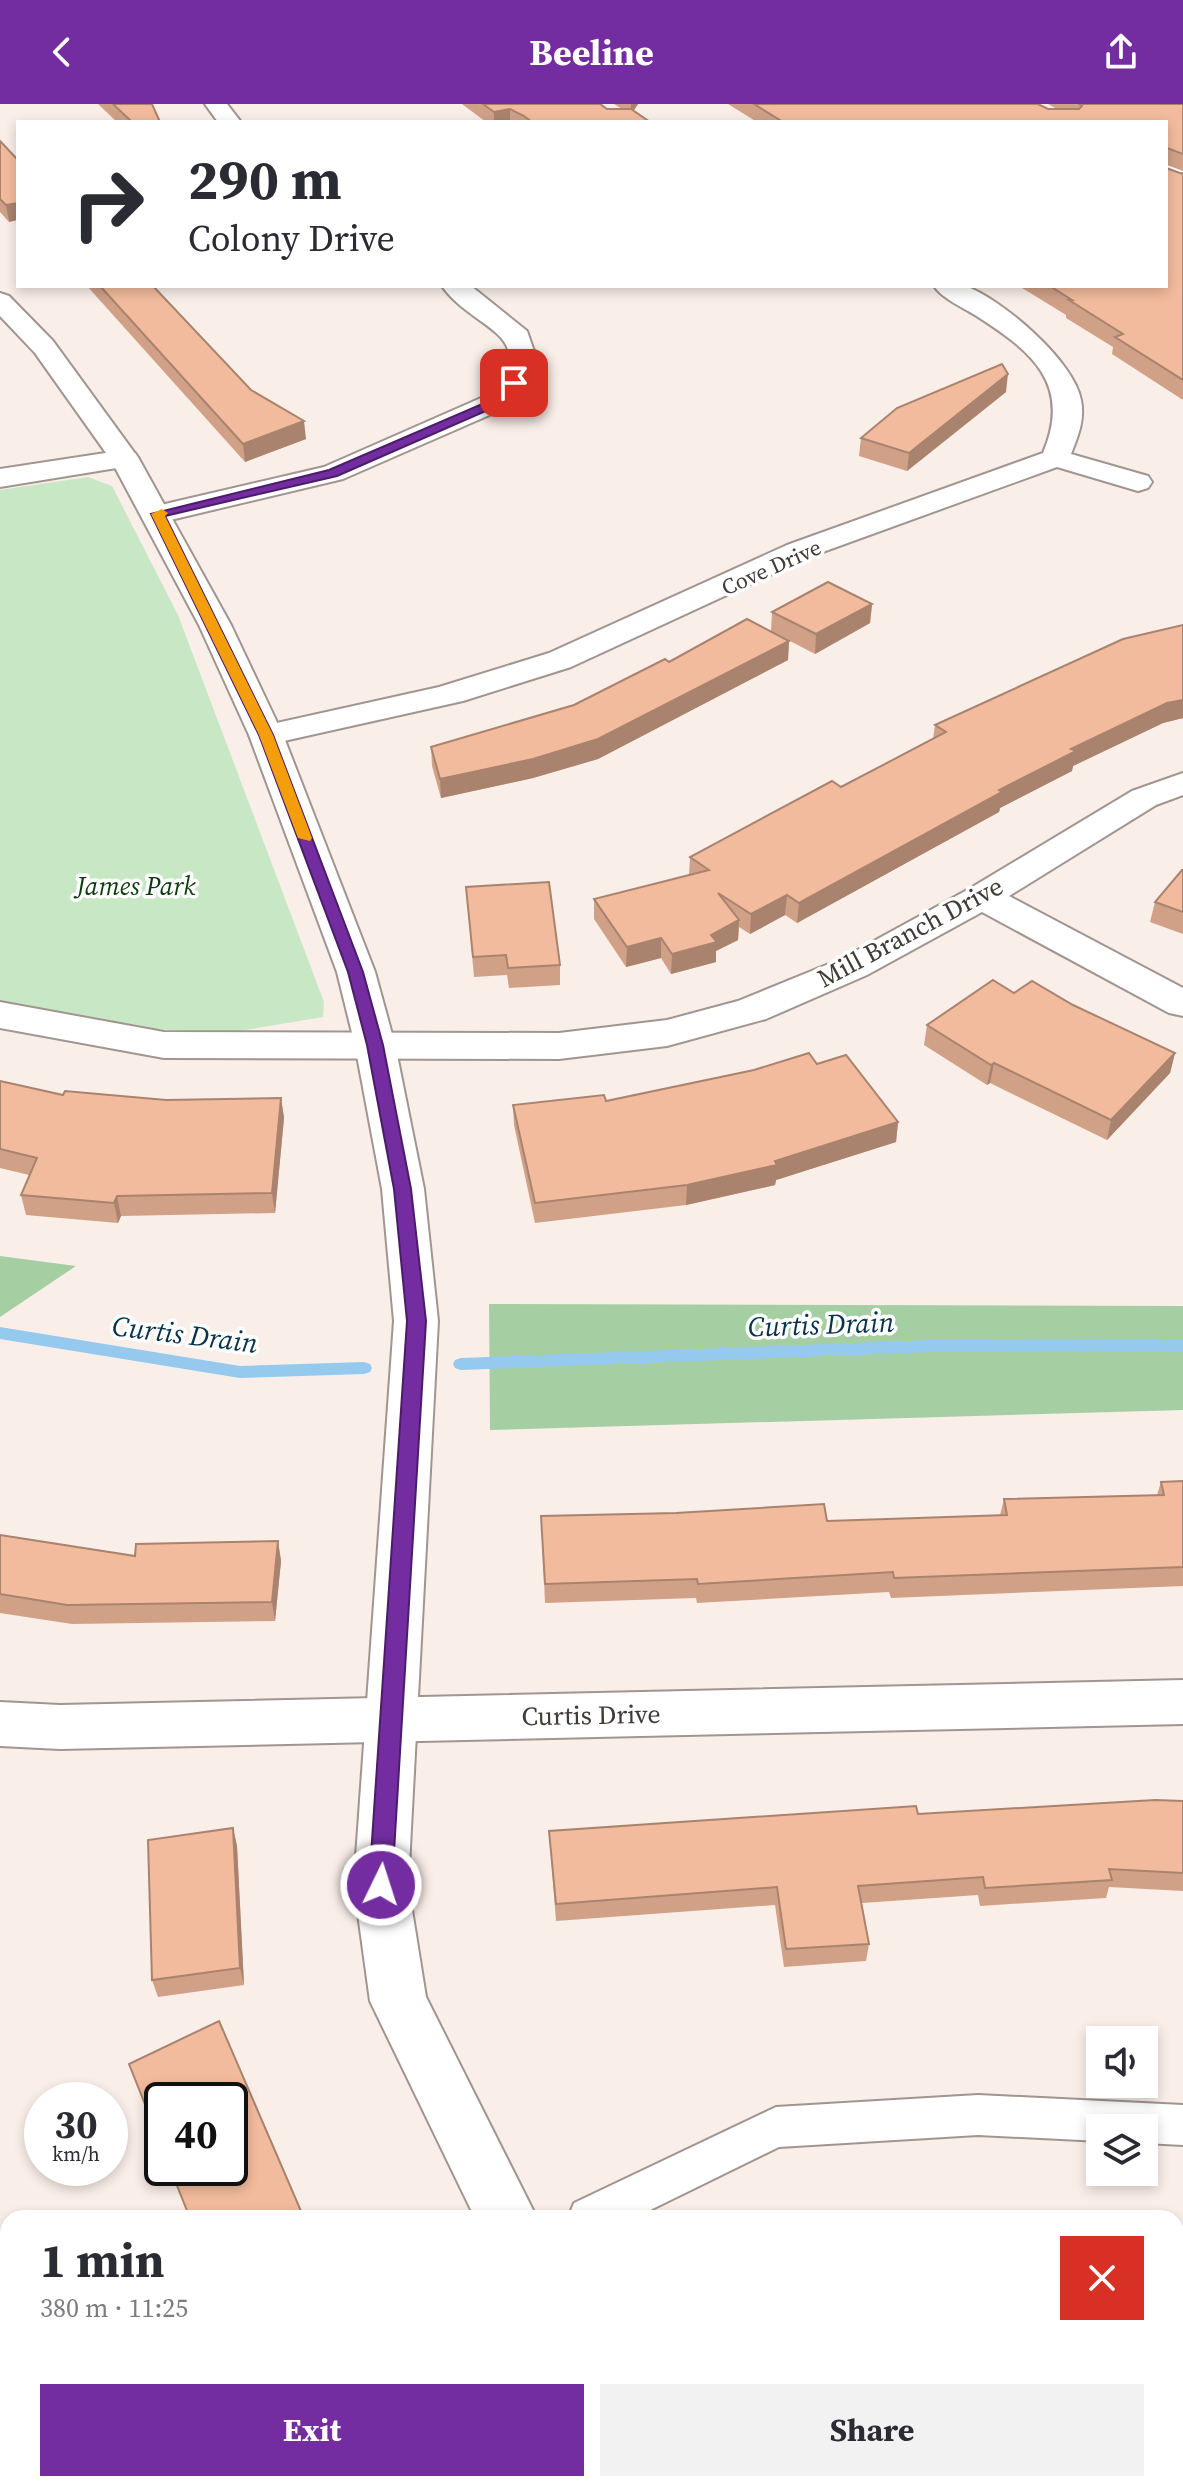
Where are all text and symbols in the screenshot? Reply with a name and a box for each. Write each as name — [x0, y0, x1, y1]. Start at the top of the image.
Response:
text: Beeline — [529, 28, 654, 77]
icon: back — [40, 30, 84, 74]
icon: share — [1099, 30, 1143, 74]
text: 290 m — [188, 141, 342, 218]
icon: right — [56, 152, 160, 256]
text: Colony Drive — [188, 214, 395, 263]
pin — [480, 349, 548, 417]
icon: arrive — [492, 361, 536, 405]
street label: Cove Drive — [716, 532, 826, 602]
park label: James Park — [73, 868, 196, 904]
street label: Mill Branch Drive — [811, 868, 1009, 996]
water label: Curtis Drain — [747, 1302, 895, 1346]
water label: Curtis Drain — [110, 1306, 260, 1362]
street label: Curtis Drive — [521, 1696, 661, 1734]
position arrow — [339, 1843, 423, 1927]
map controls — [1086, 2026, 1158, 2186]
button: sound — [1086, 2026, 1158, 2098]
speed limit sign: 40 — [144, 2082, 248, 2186]
text: 30 — [54, 2097, 98, 2151]
button: layers — [1086, 2114, 1158, 2186]
text: km/h — [52, 2140, 100, 2168]
text: 1 min — [40, 2227, 165, 2293]
button: close — [1060, 2236, 1144, 2320]
text: 380 m · 11:25 — [40, 2290, 188, 2326]
button: Exit — [40, 2384, 584, 2476]
button: Share — [600, 2384, 1144, 2476]

